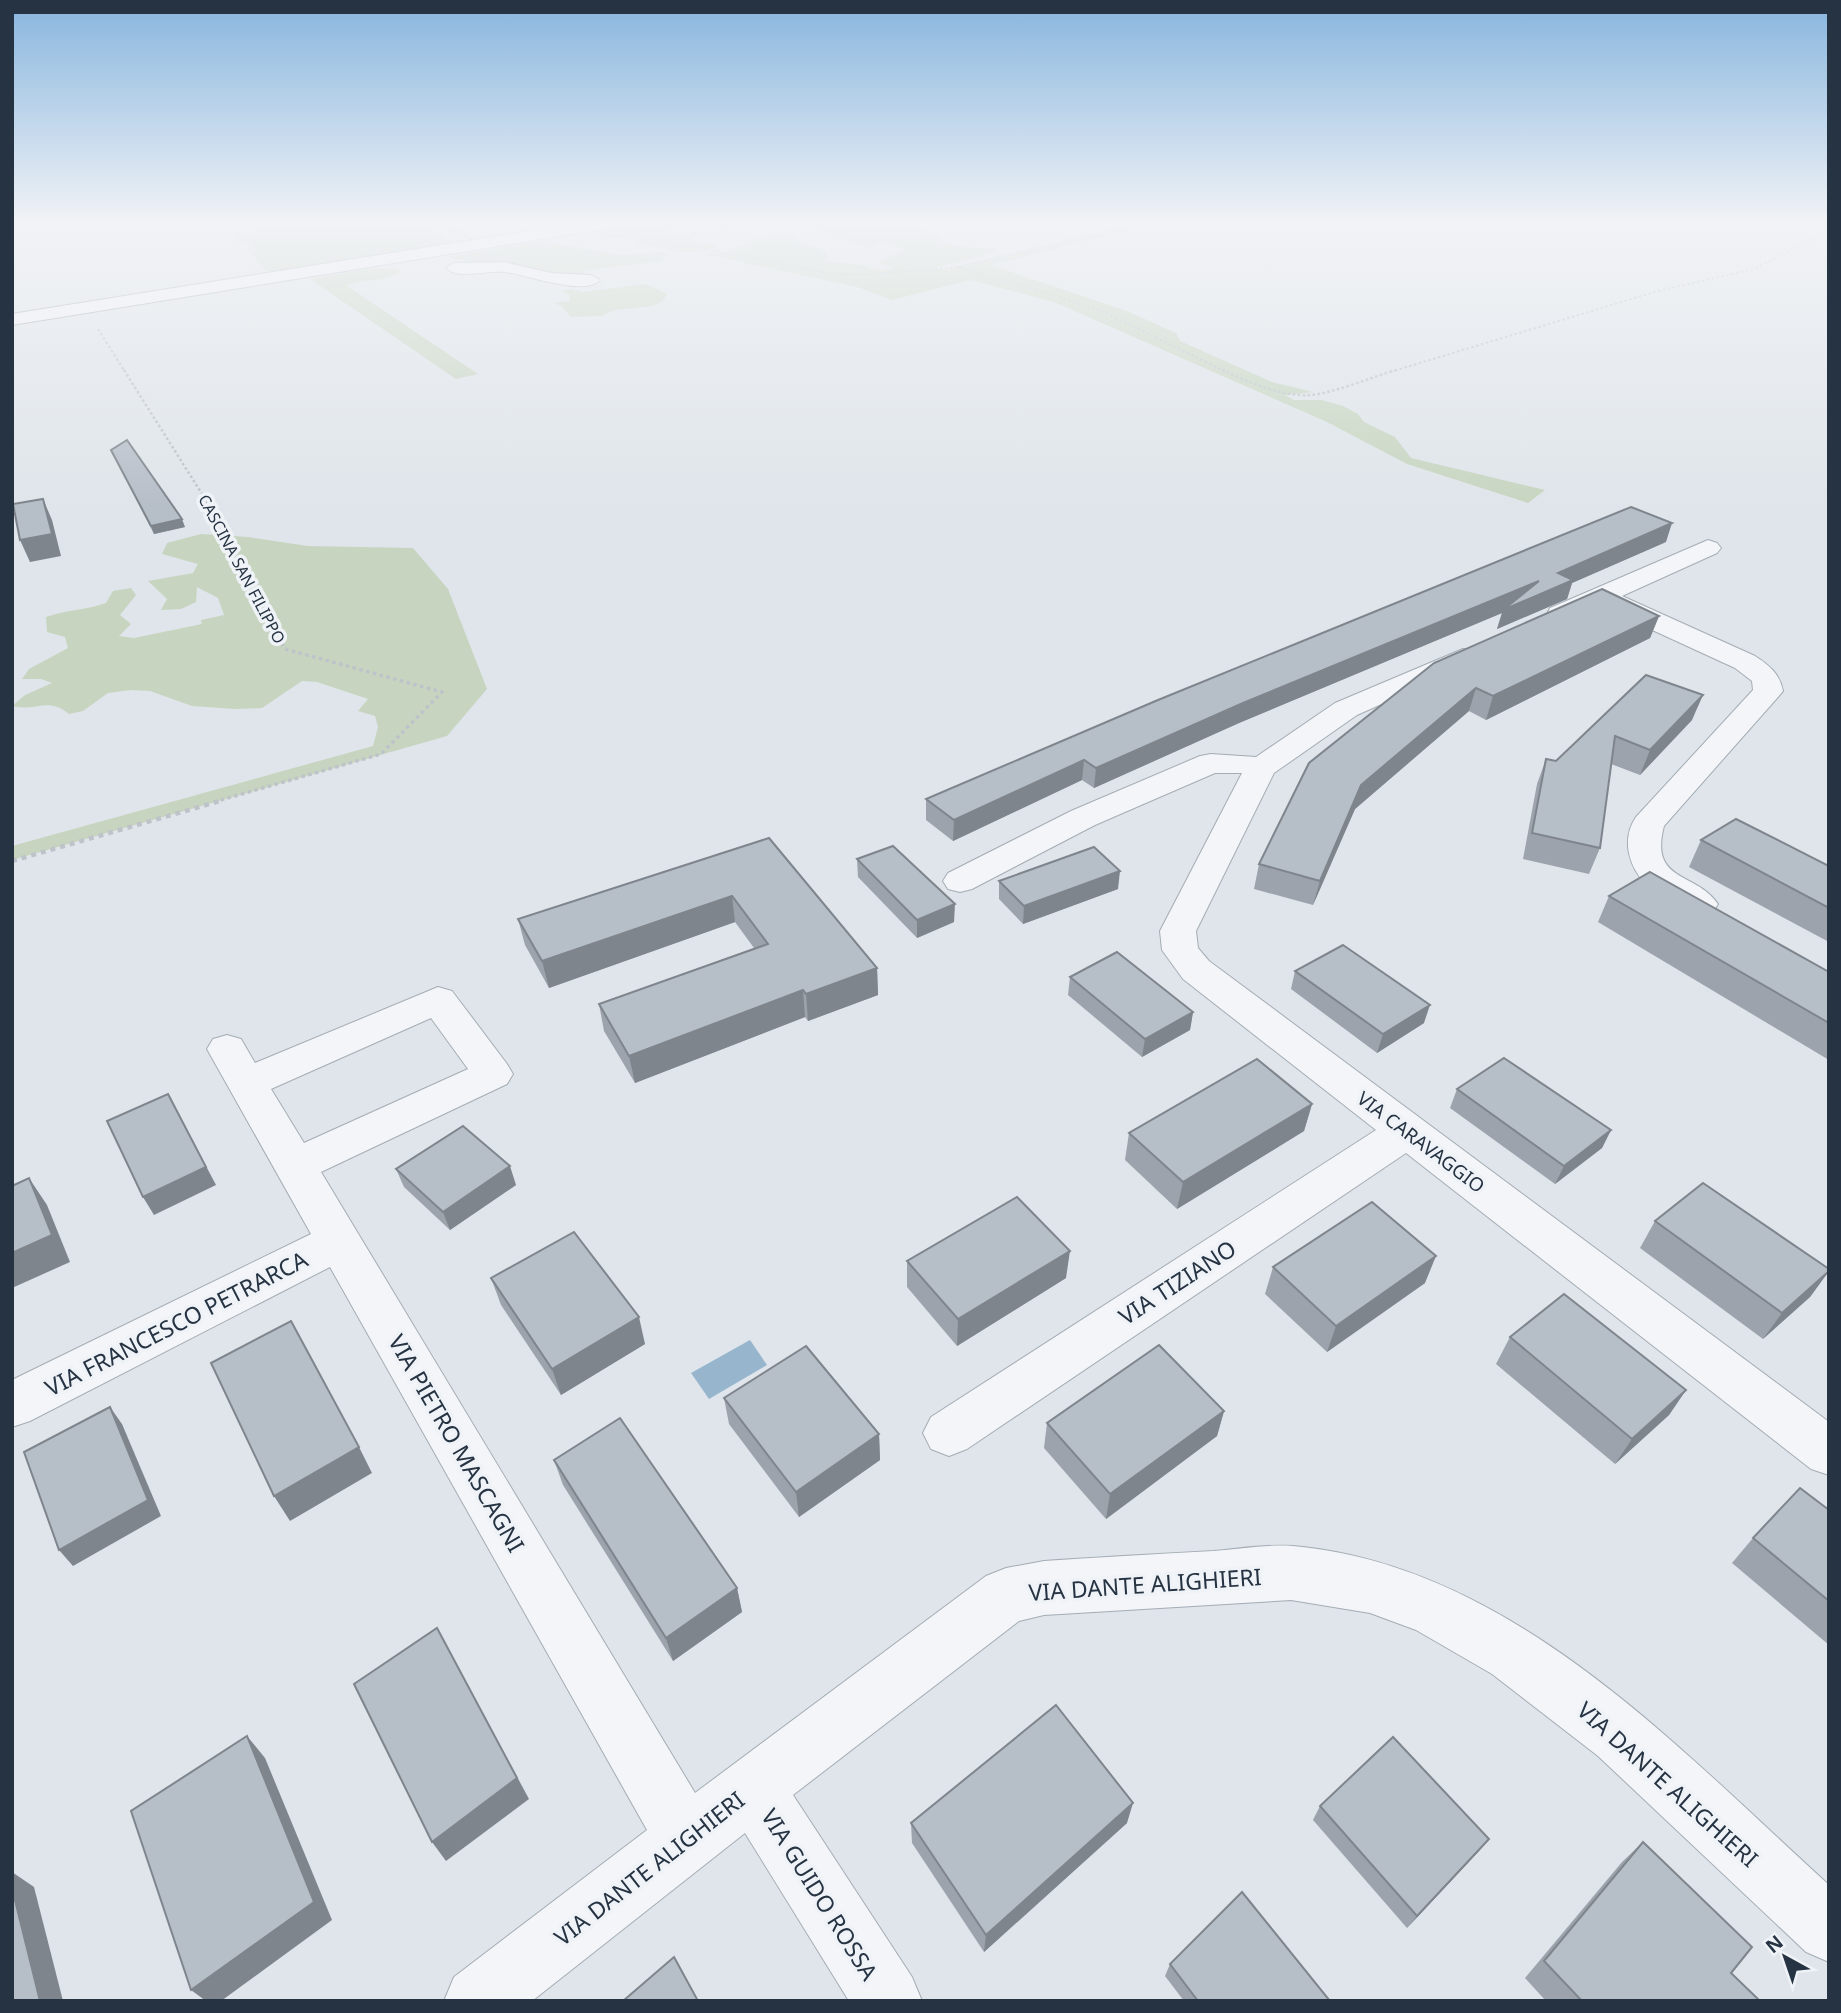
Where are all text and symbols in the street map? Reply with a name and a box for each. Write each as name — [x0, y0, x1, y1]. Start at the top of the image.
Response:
street label: CASCINA SAN FILIPPO — [193, 491, 291, 647]
street label: VIA CARAVAGGIO — [1352, 1085, 1490, 1199]
street label: VIA TIZIANO — [1112, 1232, 1242, 1332]
street label: VIA FRANCESCO PETRARCA — [39, 1243, 313, 1403]
street label: VIA PIETRO MASCAGNI — [381, 1328, 533, 1558]
street label: VIA DANTE ALIGHIERI — [1027, 1560, 1263, 1608]
street label: VIA DANTE ALIGHIERI — [1571, 1694, 1765, 1874]
street label: VIA DANTE ALIGHIERI — [547, 1784, 751, 1952]
street label: VIA GUIDO ROSSA — [754, 1802, 886, 1986]
north arrow — [1750, 1922, 1820, 1992]
text: N — [1760, 1929, 1788, 1959]

